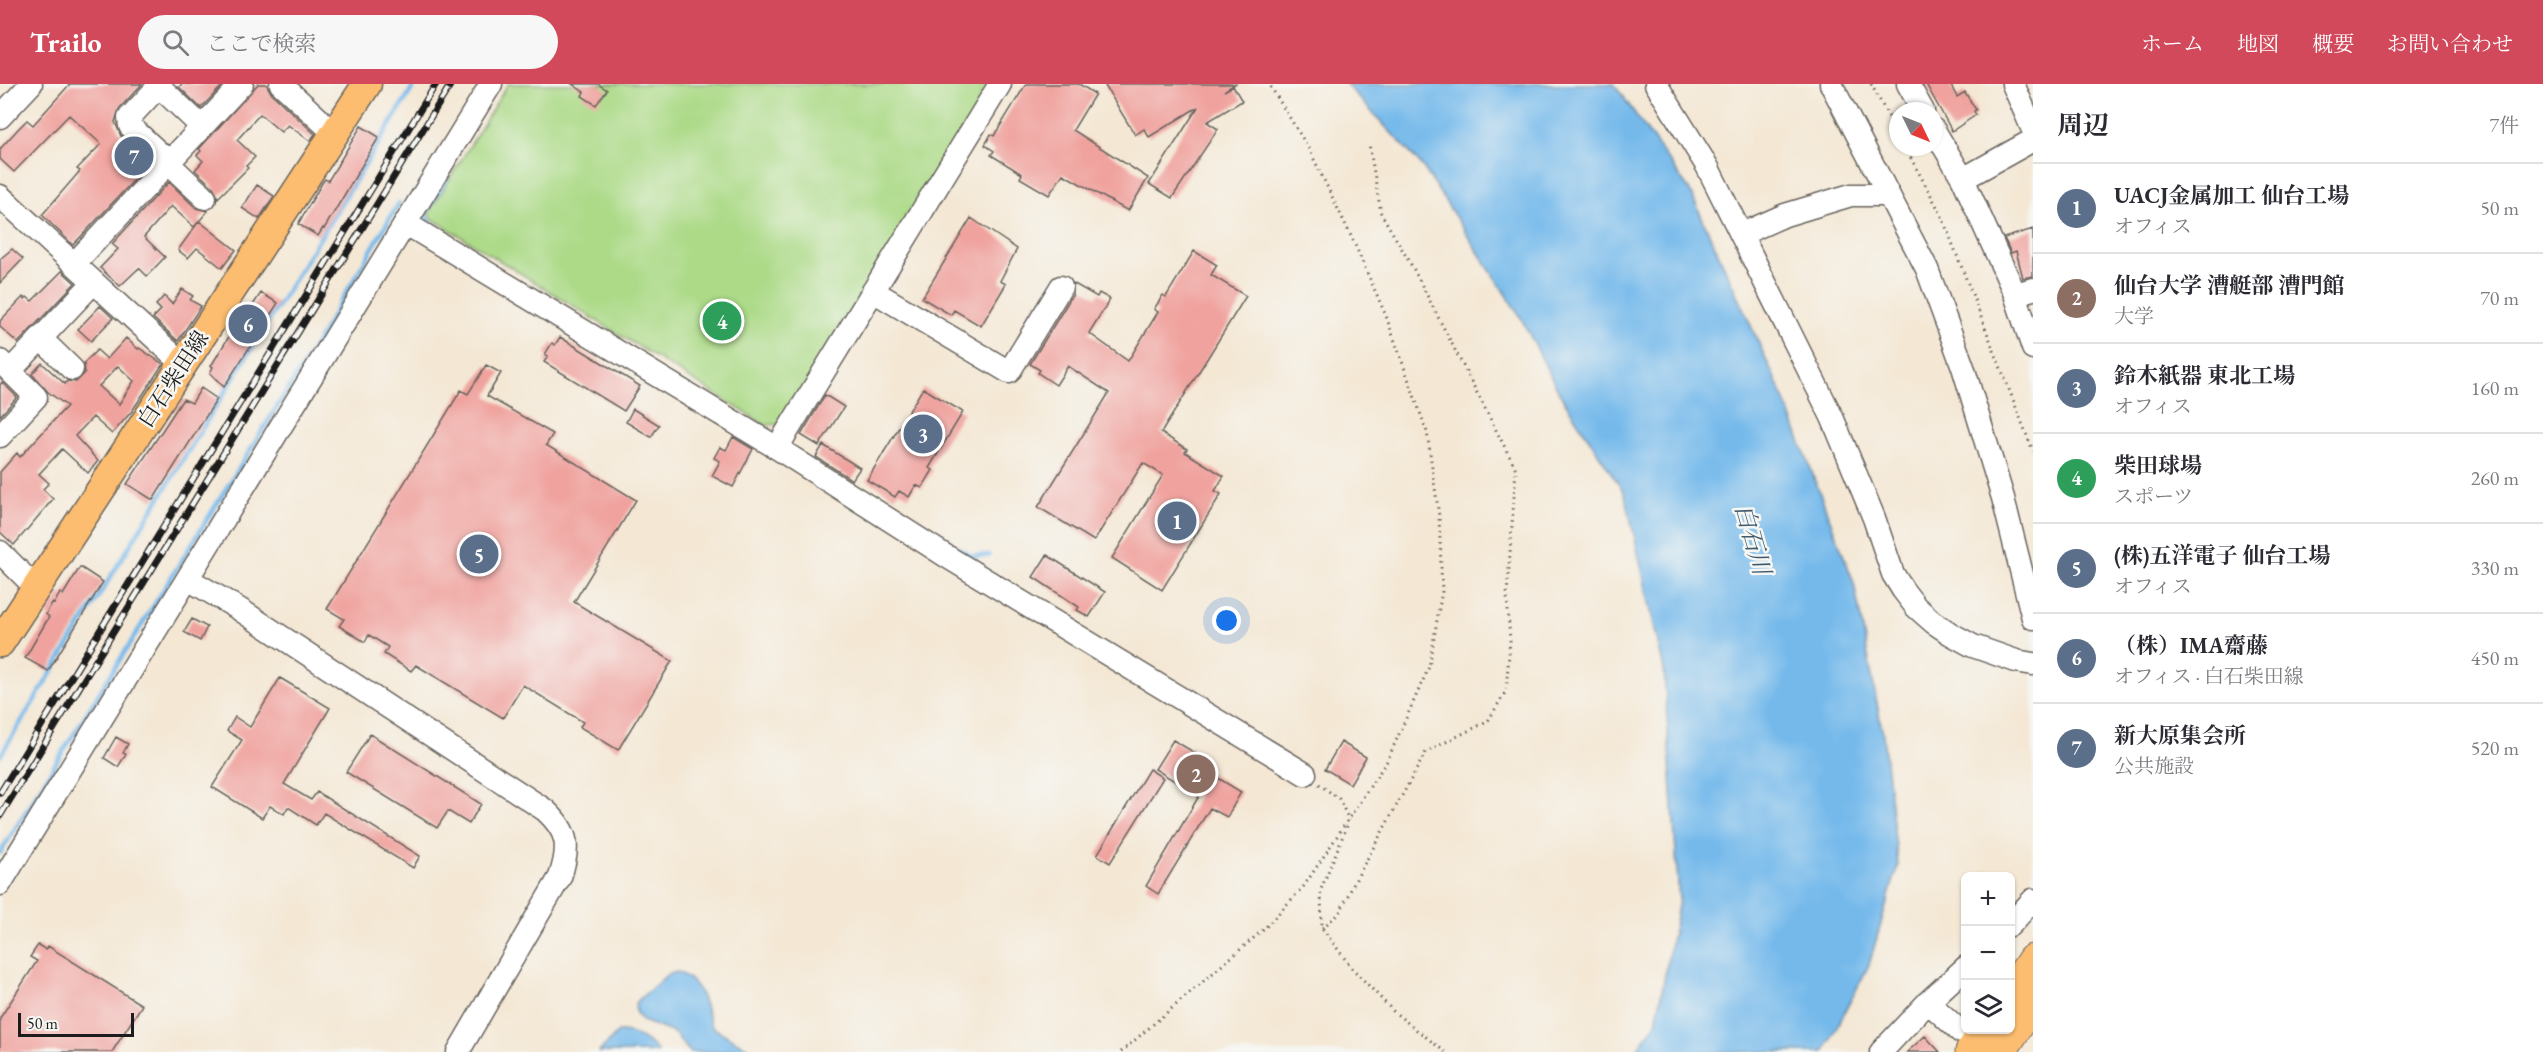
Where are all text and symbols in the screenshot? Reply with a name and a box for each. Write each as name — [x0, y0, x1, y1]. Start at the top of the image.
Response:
search box — [138, 15, 558, 69]
text: Trailo — [30, 24, 102, 60]
icon: search — [159, 26, 192, 59]
text: ここで検索 — [207, 29, 317, 58]
text: ホーム — [2141, 30, 2204, 57]
text: 地図 — [2237, 30, 2279, 57]
text: 概要 — [2312, 30, 2354, 57]
text: お問い合わせ — [2387, 30, 2513, 57]
north arrow — [1889, 102, 1943, 156]
text: 周辺 — [2057, 108, 2109, 142]
text: 7件 — [2489, 112, 2519, 138]
pin: 7 — [114, 134, 154, 178]
text: UACJ金属加工 仙台工場 — [2114, 181, 2349, 210]
text: 1 — [2071, 195, 2082, 221]
text: 50 m — [2480, 195, 2519, 221]
text: オフィス — [2114, 213, 2192, 239]
text: 仙台大学 漕艇部 漕門館 — [2114, 271, 2344, 300]
text: 2 — [2071, 285, 2082, 311]
text: 70 m — [2480, 285, 2519, 311]
pin: 4 — [702, 298, 742, 344]
pin: 6 — [228, 302, 268, 346]
text: 大学 — [2114, 303, 2154, 329]
street label: 白石柴田線 — [131, 325, 215, 433]
text: 鈴木紙器 東北工場 — [2114, 361, 2295, 390]
text: 3 — [2071, 375, 2082, 401]
text: 160 m — [2471, 375, 2519, 401]
text: オフィス — [2114, 393, 2192, 419]
pin: 3 — [904, 412, 942, 456]
text: 柴田球場 — [2114, 451, 2202, 480]
text: 4 — [2071, 465, 2082, 491]
text: 260 m — [2471, 465, 2519, 491]
text: スポーツ — [2114, 483, 2193, 509]
pin: 1 — [1158, 498, 1196, 544]
water label: 白石川 — [1728, 500, 1779, 581]
pin: 5 — [460, 532, 498, 576]
text: (株)五洋電子 仙台工場 — [2114, 541, 2331, 570]
text: 5 — [2071, 555, 2082, 581]
text: 330 m — [2471, 555, 2519, 581]
text: オフィス — [2114, 573, 2192, 599]
your location — [1212, 606, 1241, 635]
text: （株）IMA齋藤 — [2114, 631, 2268, 660]
text: 6 — [2071, 645, 2082, 671]
text: 450 m — [2471, 645, 2519, 671]
text: オフィス · 白石柴田線 — [2114, 663, 2304, 689]
text: 新大原集会所 — [2114, 721, 2246, 750]
text: 7 — [2071, 735, 2082, 761]
text: 520 m — [2471, 735, 2519, 761]
pin: 2 — [1176, 752, 1216, 796]
text: 公共施設 — [2114, 753, 2194, 779]
map controls — [1961, 872, 2015, 1034]
button: + — [1961, 872, 2015, 926]
button: − — [1961, 926, 2015, 980]
button: layers — [1961, 980, 2015, 1034]
scale bar — [18, 1010, 134, 1038]
text: 50 m — [27, 1013, 58, 1034]

